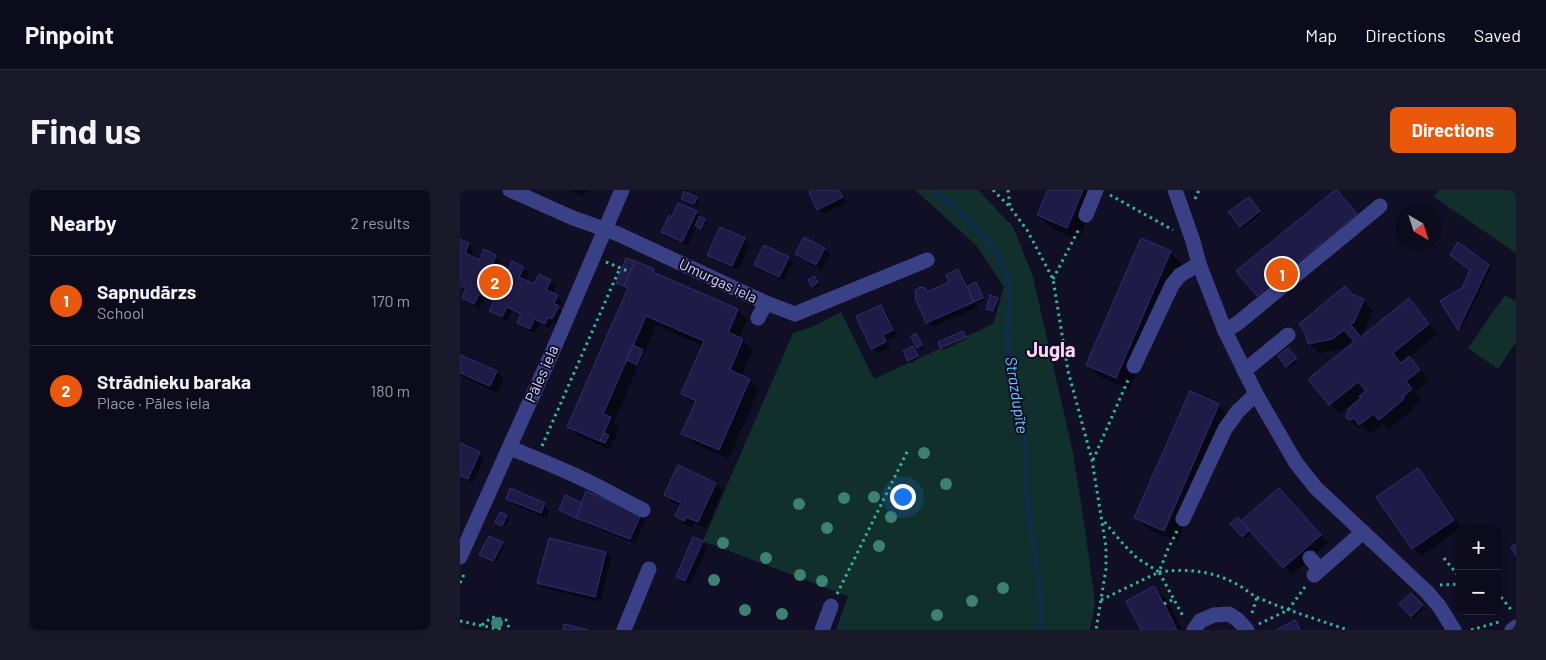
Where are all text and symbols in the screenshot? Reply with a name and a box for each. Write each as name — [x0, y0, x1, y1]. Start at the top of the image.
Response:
text: Pinpoint — [25, 20, 114, 49]
text: Map — [1305, 24, 1337, 46]
text: Directions — [1365, 24, 1446, 46]
text: Saved — [1474, 24, 1521, 46]
button: Directions — [1390, 107, 1516, 153]
text: Find us — [30, 109, 141, 151]
north arrow — [1396, 205, 1441, 250]
text: Nearby — [50, 210, 116, 235]
text: 2 results — [351, 213, 410, 232]
street label: Umurgas iela — [676, 254, 760, 306]
pin: 1 — [1266, 255, 1298, 293]
pin: 2 — [479, 263, 511, 301]
text: Sapņudārzs — [97, 280, 196, 303]
text: 1 — [63, 291, 69, 310]
text: 170 m — [371, 291, 410, 310]
text: School — [97, 303, 144, 322]
district label: Jugla — [1026, 337, 1076, 361]
street label: Pāles iela — [520, 342, 562, 405]
water label: Strazdupīte — [1002, 355, 1033, 435]
text: Strādnieku baraka — [97, 370, 251, 393]
text: 2 — [62, 381, 70, 400]
text: 180 m — [371, 381, 410, 400]
text: Place · Pāles iela — [97, 393, 210, 412]
your location — [890, 484, 916, 510]
map controls — [1456, 525, 1501, 615]
button: + — [1456, 525, 1501, 570]
button: − — [1456, 570, 1501, 615]

